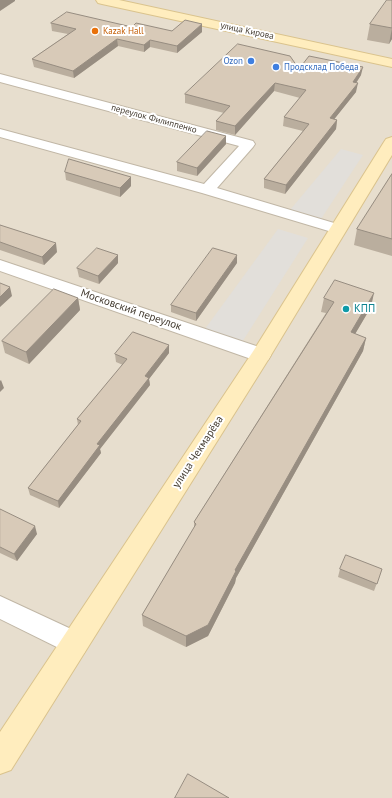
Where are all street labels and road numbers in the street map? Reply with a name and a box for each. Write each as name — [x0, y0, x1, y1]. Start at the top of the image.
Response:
street label: улица Кирова — [219, 20, 275, 42]
street label: переулок Филиппенко — [110, 102, 198, 136]
street label: Московский переулок — [79, 287, 183, 333]
street label: улица Чекмарёва — [170, 413, 226, 491]

